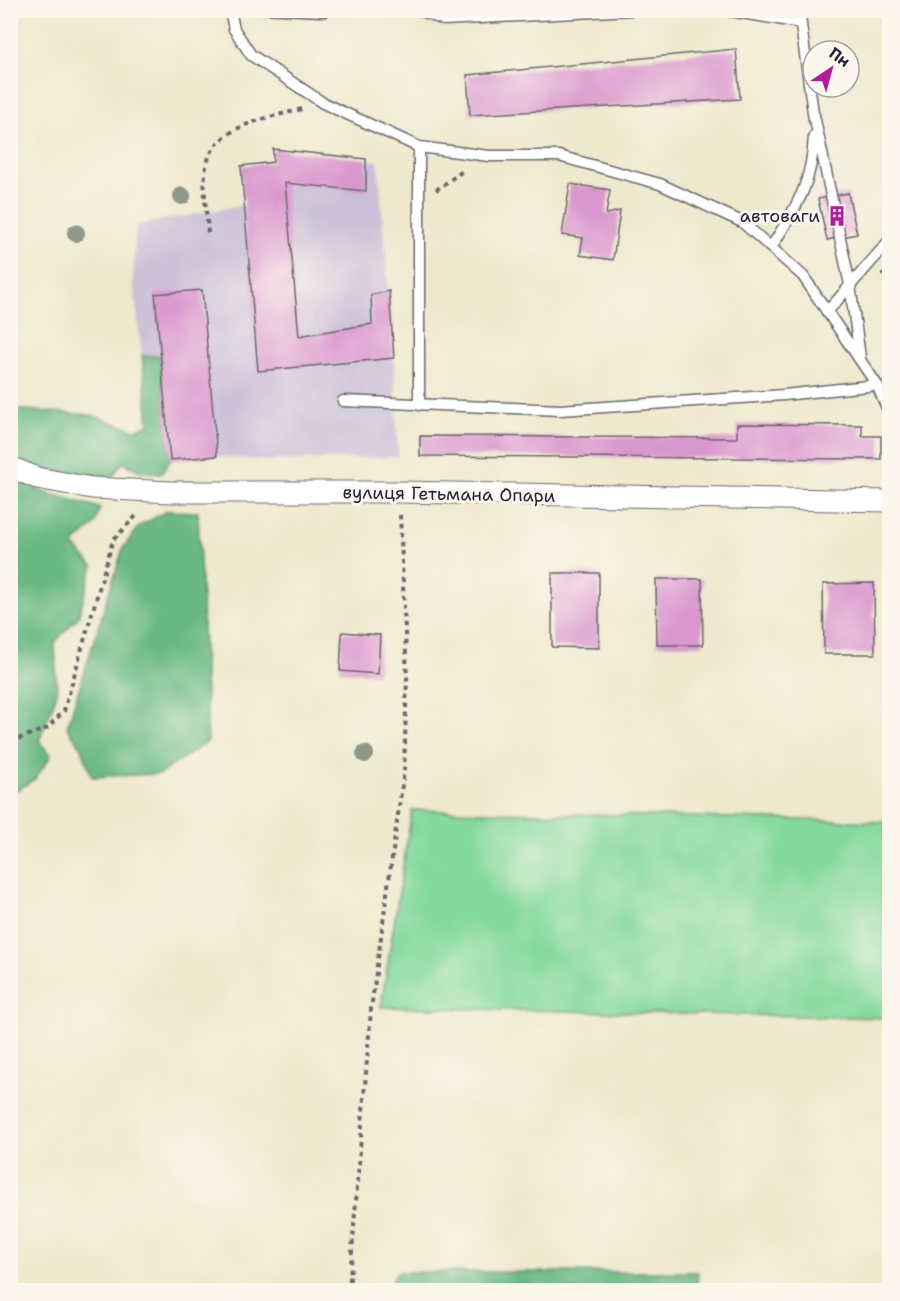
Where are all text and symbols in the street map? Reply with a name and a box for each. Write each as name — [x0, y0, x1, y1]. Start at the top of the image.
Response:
north arrow — [801, 39, 861, 99]
text: Пн — [825, 43, 854, 72]
place label: автоваги — [740, 204, 820, 228]
building icon: автоваги — [825, 204, 849, 228]
street label: вулиця Гетьмана Опари — [342, 480, 556, 508]

